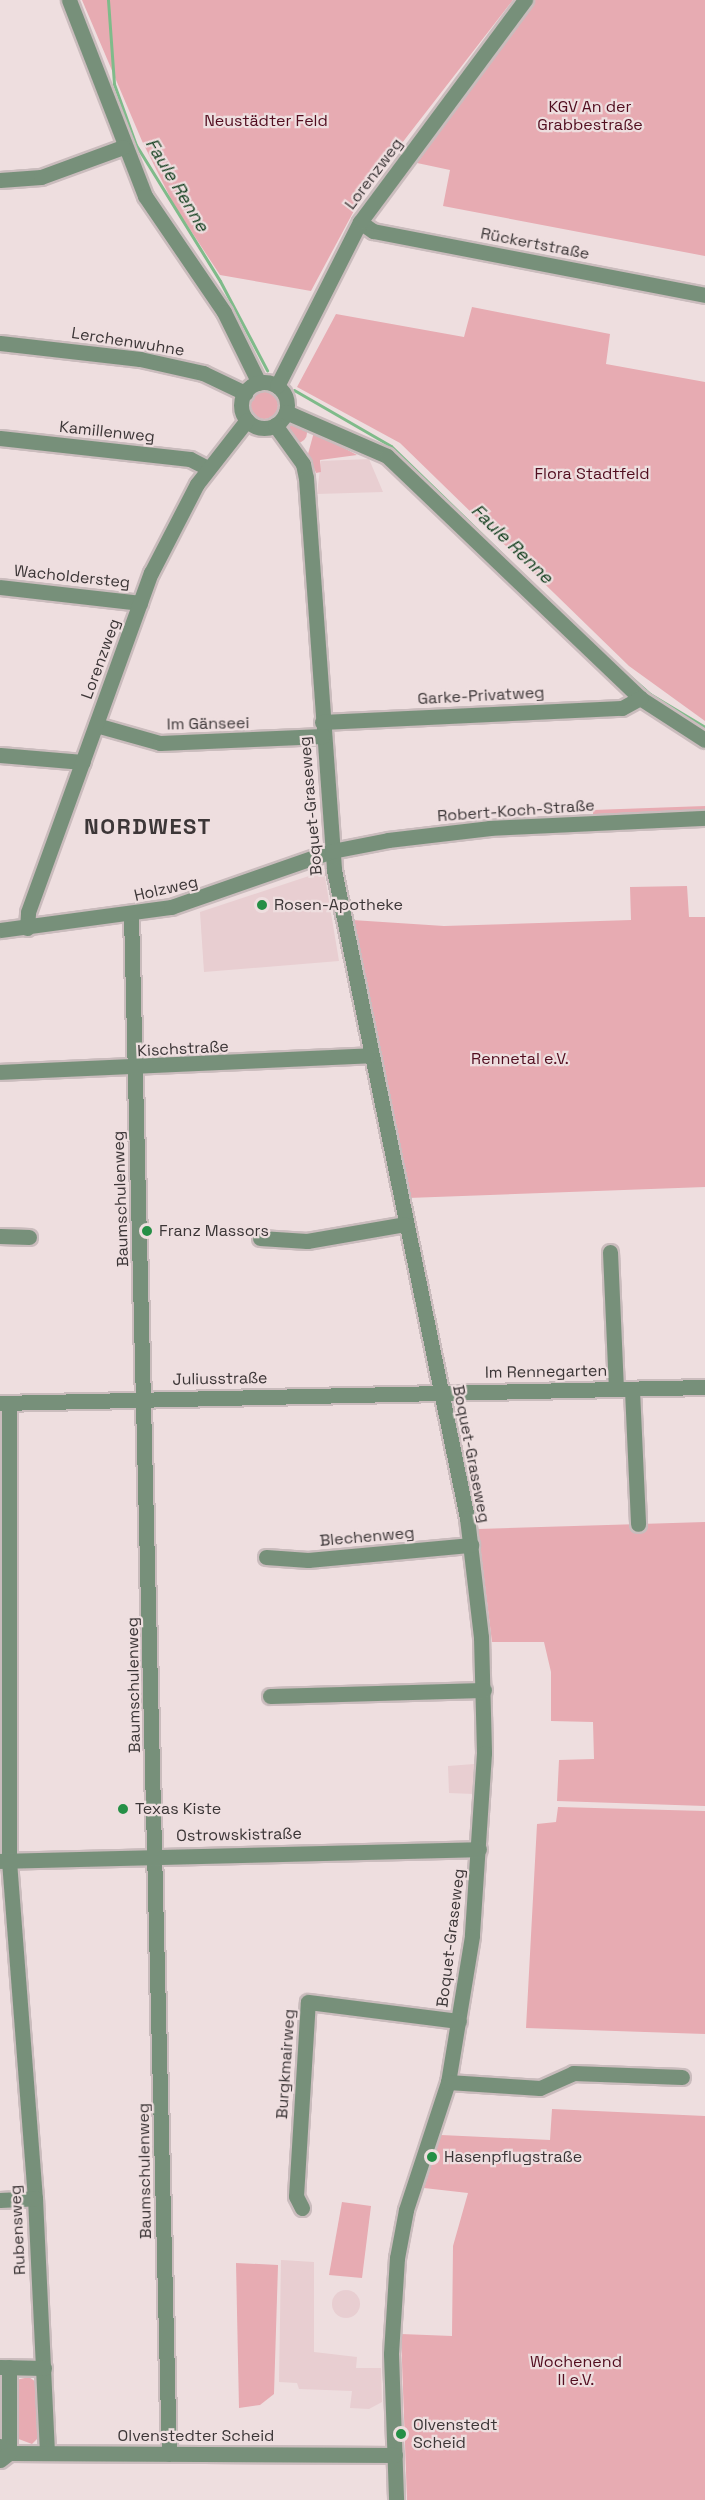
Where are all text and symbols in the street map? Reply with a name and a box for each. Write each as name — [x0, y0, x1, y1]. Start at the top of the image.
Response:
park label: KGV An der Grabbestraße — [537, 97, 643, 135]
park label: Neustädter Feld — [204, 111, 328, 131]
water label: Faule Renne — [141, 134, 213, 236]
street label: Lorenzweg — [341, 135, 407, 213]
street label: Rückertstraße — [479, 224, 591, 264]
street label: Lerchenwuhne — [70, 324, 186, 360]
street label: Kamillenweg — [58, 417, 156, 447]
park label: Flora Stadtfeld — [534, 464, 650, 484]
water label: Faule Renne — [467, 500, 557, 588]
street label: Wacholdersteg — [13, 561, 131, 593]
street label: Lorenzweg — [78, 616, 124, 702]
street label: Garke-Privatweg — [417, 683, 545, 709]
street label: Im Gänseei — [167, 714, 249, 734]
street label: Boquet-Graseweg — [295, 736, 327, 876]
street label: Robert-Koch-Straße — [437, 796, 595, 826]
district label: NORDWEST — [84, 814, 212, 840]
street label: Holzweg — [132, 872, 200, 906]
place label: Rosen-Apotheke — [274, 895, 403, 915]
marker: Rosen-Apotheke — [255, 898, 269, 912]
street label: Kischstraße — [137, 1037, 229, 1061]
park label: Rennetal e.V. — [471, 1049, 569, 1069]
street label: Baumschulenweg — [109, 1131, 133, 1267]
place label: Franz Massors — [159, 1221, 269, 1241]
marker: Franz Massors — [140, 1224, 154, 1238]
street label: Im Rennegarten — [485, 1361, 607, 1383]
street label: Juliusstraße — [172, 1369, 268, 1389]
street label: Boquet-Graseweg — [448, 1384, 494, 1524]
street label: Blechenweg — [319, 1523, 415, 1551]
street label: Baumschulenweg — [123, 1617, 145, 1753]
place label: Texas Kiste — [135, 1799, 221, 1819]
marker: Texas Kiste — [116, 1802, 130, 1816]
street label: Ostrowskistraße — [176, 1824, 302, 1846]
street label: Boquet-Graseweg — [433, 1867, 469, 2009]
street label: Burgkmairweg — [273, 2008, 299, 2120]
street label: Baumschulenweg — [134, 2103, 156, 2239]
place label: Hasenpflugstraße — [444, 2147, 582, 2167]
marker: Hasenpflugstraße — [425, 2150, 439, 2164]
street label: Rubensweg — [6, 2184, 30, 2276]
park label: Wochenend II e.V. — [530, 2352, 622, 2390]
place label: Olvenstedt Scheid — [413, 2415, 498, 2453]
street label: Olvenstedter Scheid — [118, 2426, 274, 2446]
marker: Olvenstedt Scheid — [394, 2427, 408, 2441]

